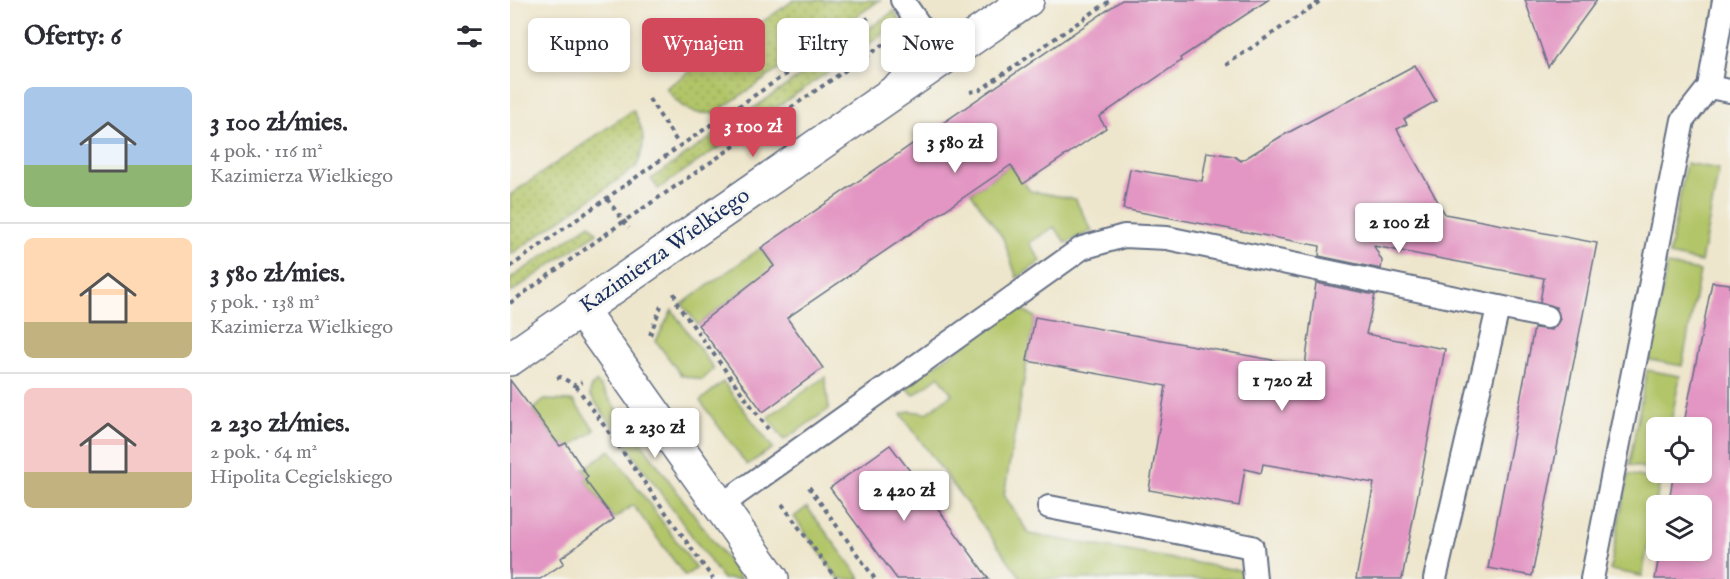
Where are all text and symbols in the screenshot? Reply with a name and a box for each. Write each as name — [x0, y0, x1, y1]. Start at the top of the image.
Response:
chip: Kupno — [528, 18, 630, 72]
chip: Wynajem — [642, 18, 765, 72]
chip: Filtry — [777, 18, 869, 72]
chip: Nowe — [881, 18, 975, 72]
text: Oferty: 6 — [24, 20, 121, 53]
icon: filters — [453, 20, 486, 53]
text: 3 100 zł/mies. — [210, 106, 348, 139]
pin: 3 100 zł — [691, 107, 815, 158]
icon: home — [72, 111, 144, 183]
text: 3 100 zł — [724, 114, 782, 139]
pin: 3 580 zł — [893, 123, 1017, 174]
text: 3 580 zł — [927, 130, 983, 155]
text: 4 pok. · 116 m² — [210, 139, 323, 164]
text: Kazimierza Wielkiego — [210, 164, 393, 189]
street label: Kazimierza Wielkiego — [575, 182, 756, 320]
pin: 2 100 zł — [1337, 203, 1461, 254]
text: 2 100 zł — [1369, 210, 1429, 235]
text: 3 580 zł/mies. — [210, 257, 345, 290]
icon: home — [72, 262, 144, 334]
text: 5 pok. · 138 m² — [210, 290, 320, 315]
text: Kazimierza Wielkiego — [210, 315, 393, 340]
pin: 1 720 zł — [1220, 361, 1344, 412]
text: 1 720 zł — [1252, 368, 1312, 393]
text: 2 230 zł/mies. — [210, 407, 350, 440]
pin: 2 230 zł — [593, 408, 717, 459]
icon: home — [72, 412, 144, 484]
text: 2 230 zł — [625, 415, 685, 440]
map controls — [1646, 417, 1712, 561]
button: locate — [1646, 417, 1712, 483]
text: 2 pok. · 64 m² — [210, 440, 317, 465]
text: Hipolita Cegielskiego — [210, 465, 393, 490]
pin: 2 420 zł — [842, 471, 966, 522]
text: 2 420 zł — [873, 478, 935, 503]
button: layers — [1646, 495, 1712, 561]

